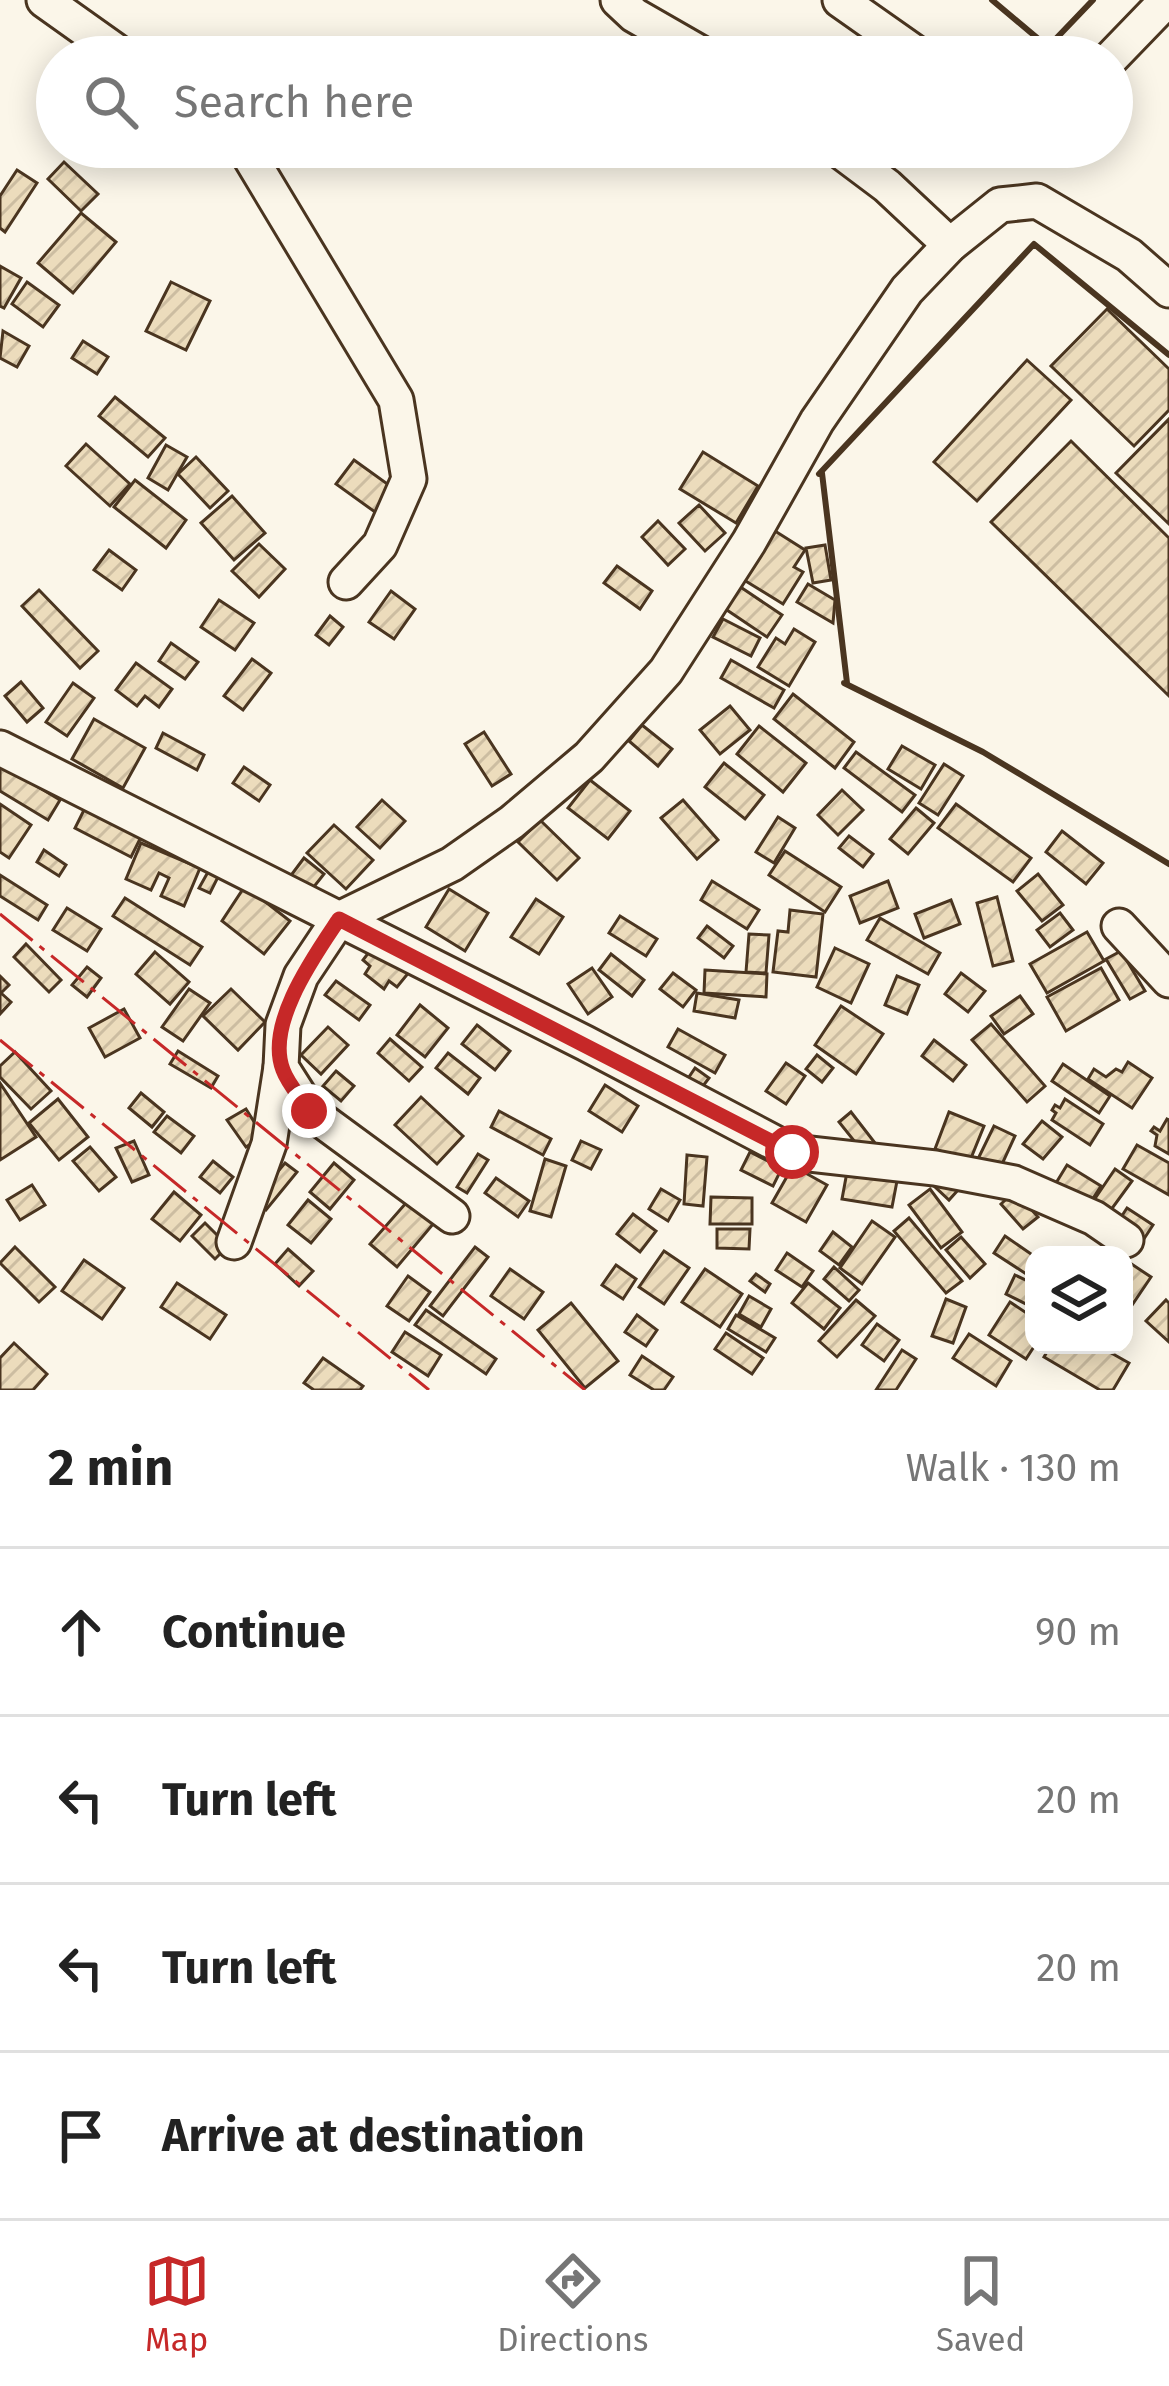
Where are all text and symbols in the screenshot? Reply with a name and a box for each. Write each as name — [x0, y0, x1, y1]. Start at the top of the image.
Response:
search box — [36, 36, 1133, 168]
icon: search — [78, 69, 144, 135]
text: Search here — [174, 75, 414, 129]
route end — [282, 1084, 336, 1138]
route start — [765, 1125, 819, 1179]
map controls — [1025, 1246, 1133, 1354]
button: layers — [1025, 1246, 1133, 1354]
text: 2 min — [48, 1437, 173, 1499]
text: Walk · 130 m — [906, 1445, 1121, 1491]
icon: ahead — [48, 1599, 114, 1665]
text: Continue — [162, 1605, 346, 1659]
text: 90 m — [1035, 1609, 1121, 1655]
icon: left — [48, 1767, 114, 1833]
text: Turn left — [162, 1773, 336, 1827]
text: 20 m — [1036, 1777, 1121, 1823]
icon: left — [48, 1935, 114, 2001]
text: Turn left — [162, 1941, 336, 1995]
text: 20 m — [1036, 1945, 1121, 1991]
icon: arrive — [48, 2103, 114, 2169]
text: Arrive at destination — [162, 2109, 585, 2163]
tab: Map — [144, 2248, 210, 2360]
tab: Directions — [497, 2248, 649, 2360]
tab: Saved — [936, 2248, 1025, 2360]

